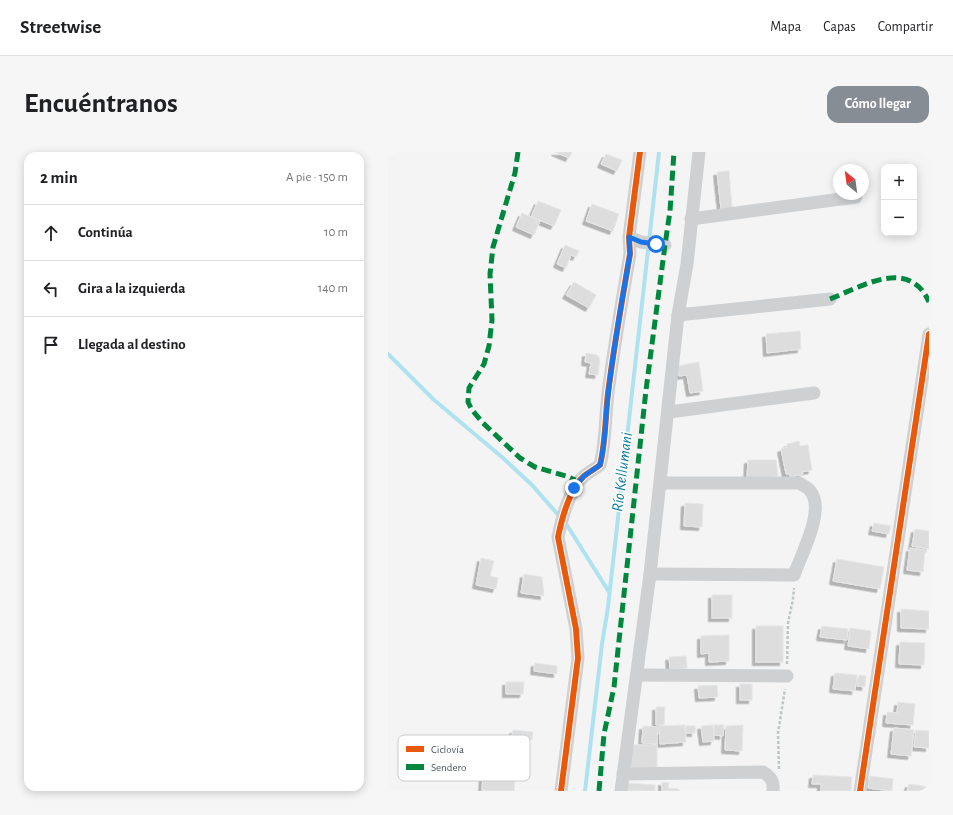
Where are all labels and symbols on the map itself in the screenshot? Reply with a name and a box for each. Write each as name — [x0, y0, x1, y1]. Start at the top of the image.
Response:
north arrow — [833, 164, 869, 200]
route start — [647, 235, 665, 253]
water label: Río Kellumani — [609, 431, 635, 513]
route end — [565, 479, 583, 497]
legend — [398, 735, 530, 781]
text: Ciclovía — [431, 744, 464, 755]
text: Sendero — [431, 762, 466, 773]

